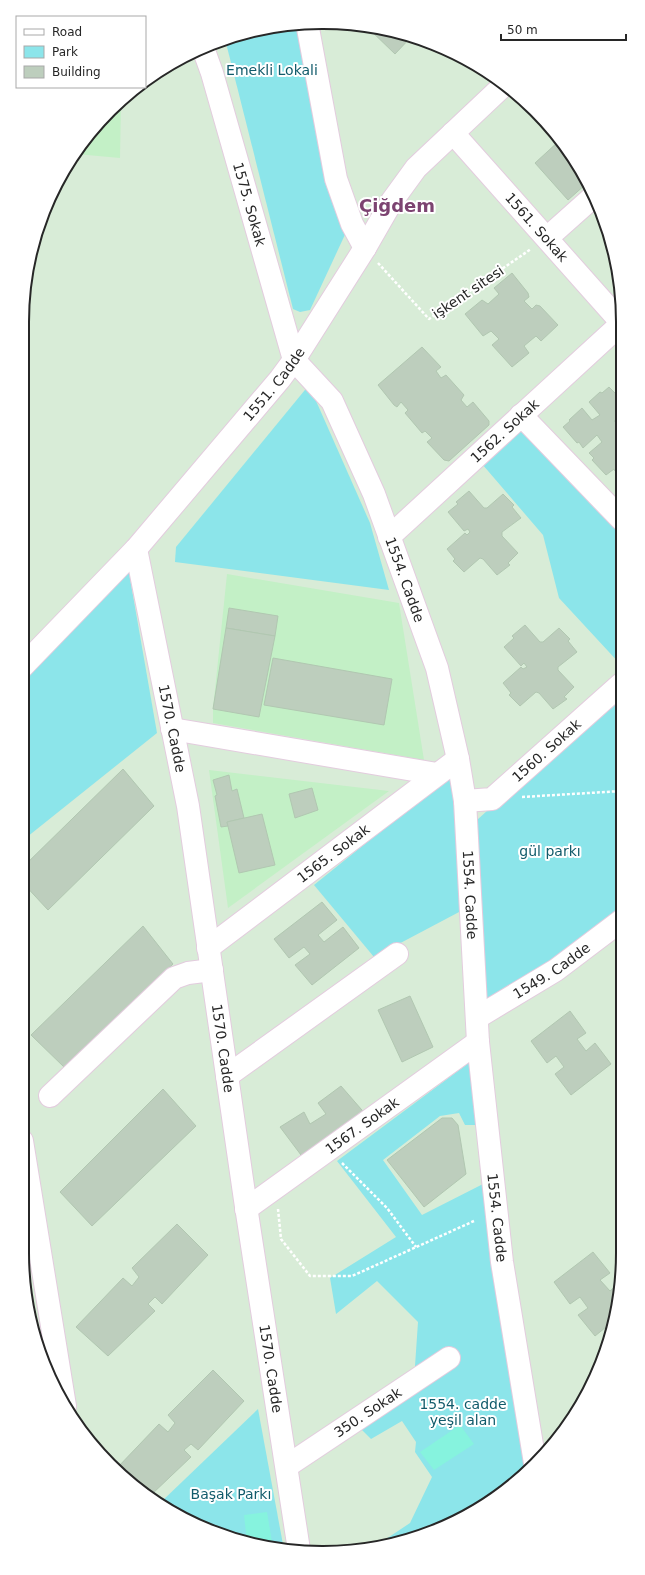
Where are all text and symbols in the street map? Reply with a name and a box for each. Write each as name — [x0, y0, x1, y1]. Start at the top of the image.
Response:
legend — [16, 16, 146, 88]
scale bar — [501, 16, 626, 42]
text: 50 m — [507, 23, 538, 37]
text: Road — [52, 25, 82, 39]
text: Park — [52, 45, 78, 59]
park label: Emekli Lokali — [226, 62, 318, 78]
text: Building — [52, 65, 101, 79]
street label: 1575. Sokak — [230, 160, 269, 249]
street label: 1561. Sokak — [502, 190, 572, 266]
district label: Çiğdem — [359, 195, 435, 216]
street label: işkent sitesi — [429, 262, 507, 322]
street label: 1551. Cadde — [240, 345, 308, 424]
street label: 1562. Sokak — [467, 395, 543, 466]
street label: 1554. Cadde — [382, 535, 428, 624]
street label: 1570. Cadde — [156, 683, 189, 774]
street label: 1560. Sokak — [509, 715, 585, 785]
street label: 1565. Sokak — [294, 820, 373, 886]
park label: gül parkı — [519, 843, 581, 859]
street label: 1554. Cadde — [460, 850, 480, 940]
street label: 1549. Cadde — [510, 939, 593, 1002]
street label: 1570. Cadde — [209, 1003, 237, 1094]
street label: 1567. Sokak — [322, 1093, 403, 1157]
street label: 1554. Cadde — [484, 1172, 510, 1263]
street label: 1570. Cadde — [256, 1323, 286, 1414]
street label: 350. Sokak — [331, 1383, 405, 1440]
park label: 1554. cadde yeşil alan — [419, 1396, 507, 1428]
park label: Başak Parkı — [191, 1486, 271, 1502]

